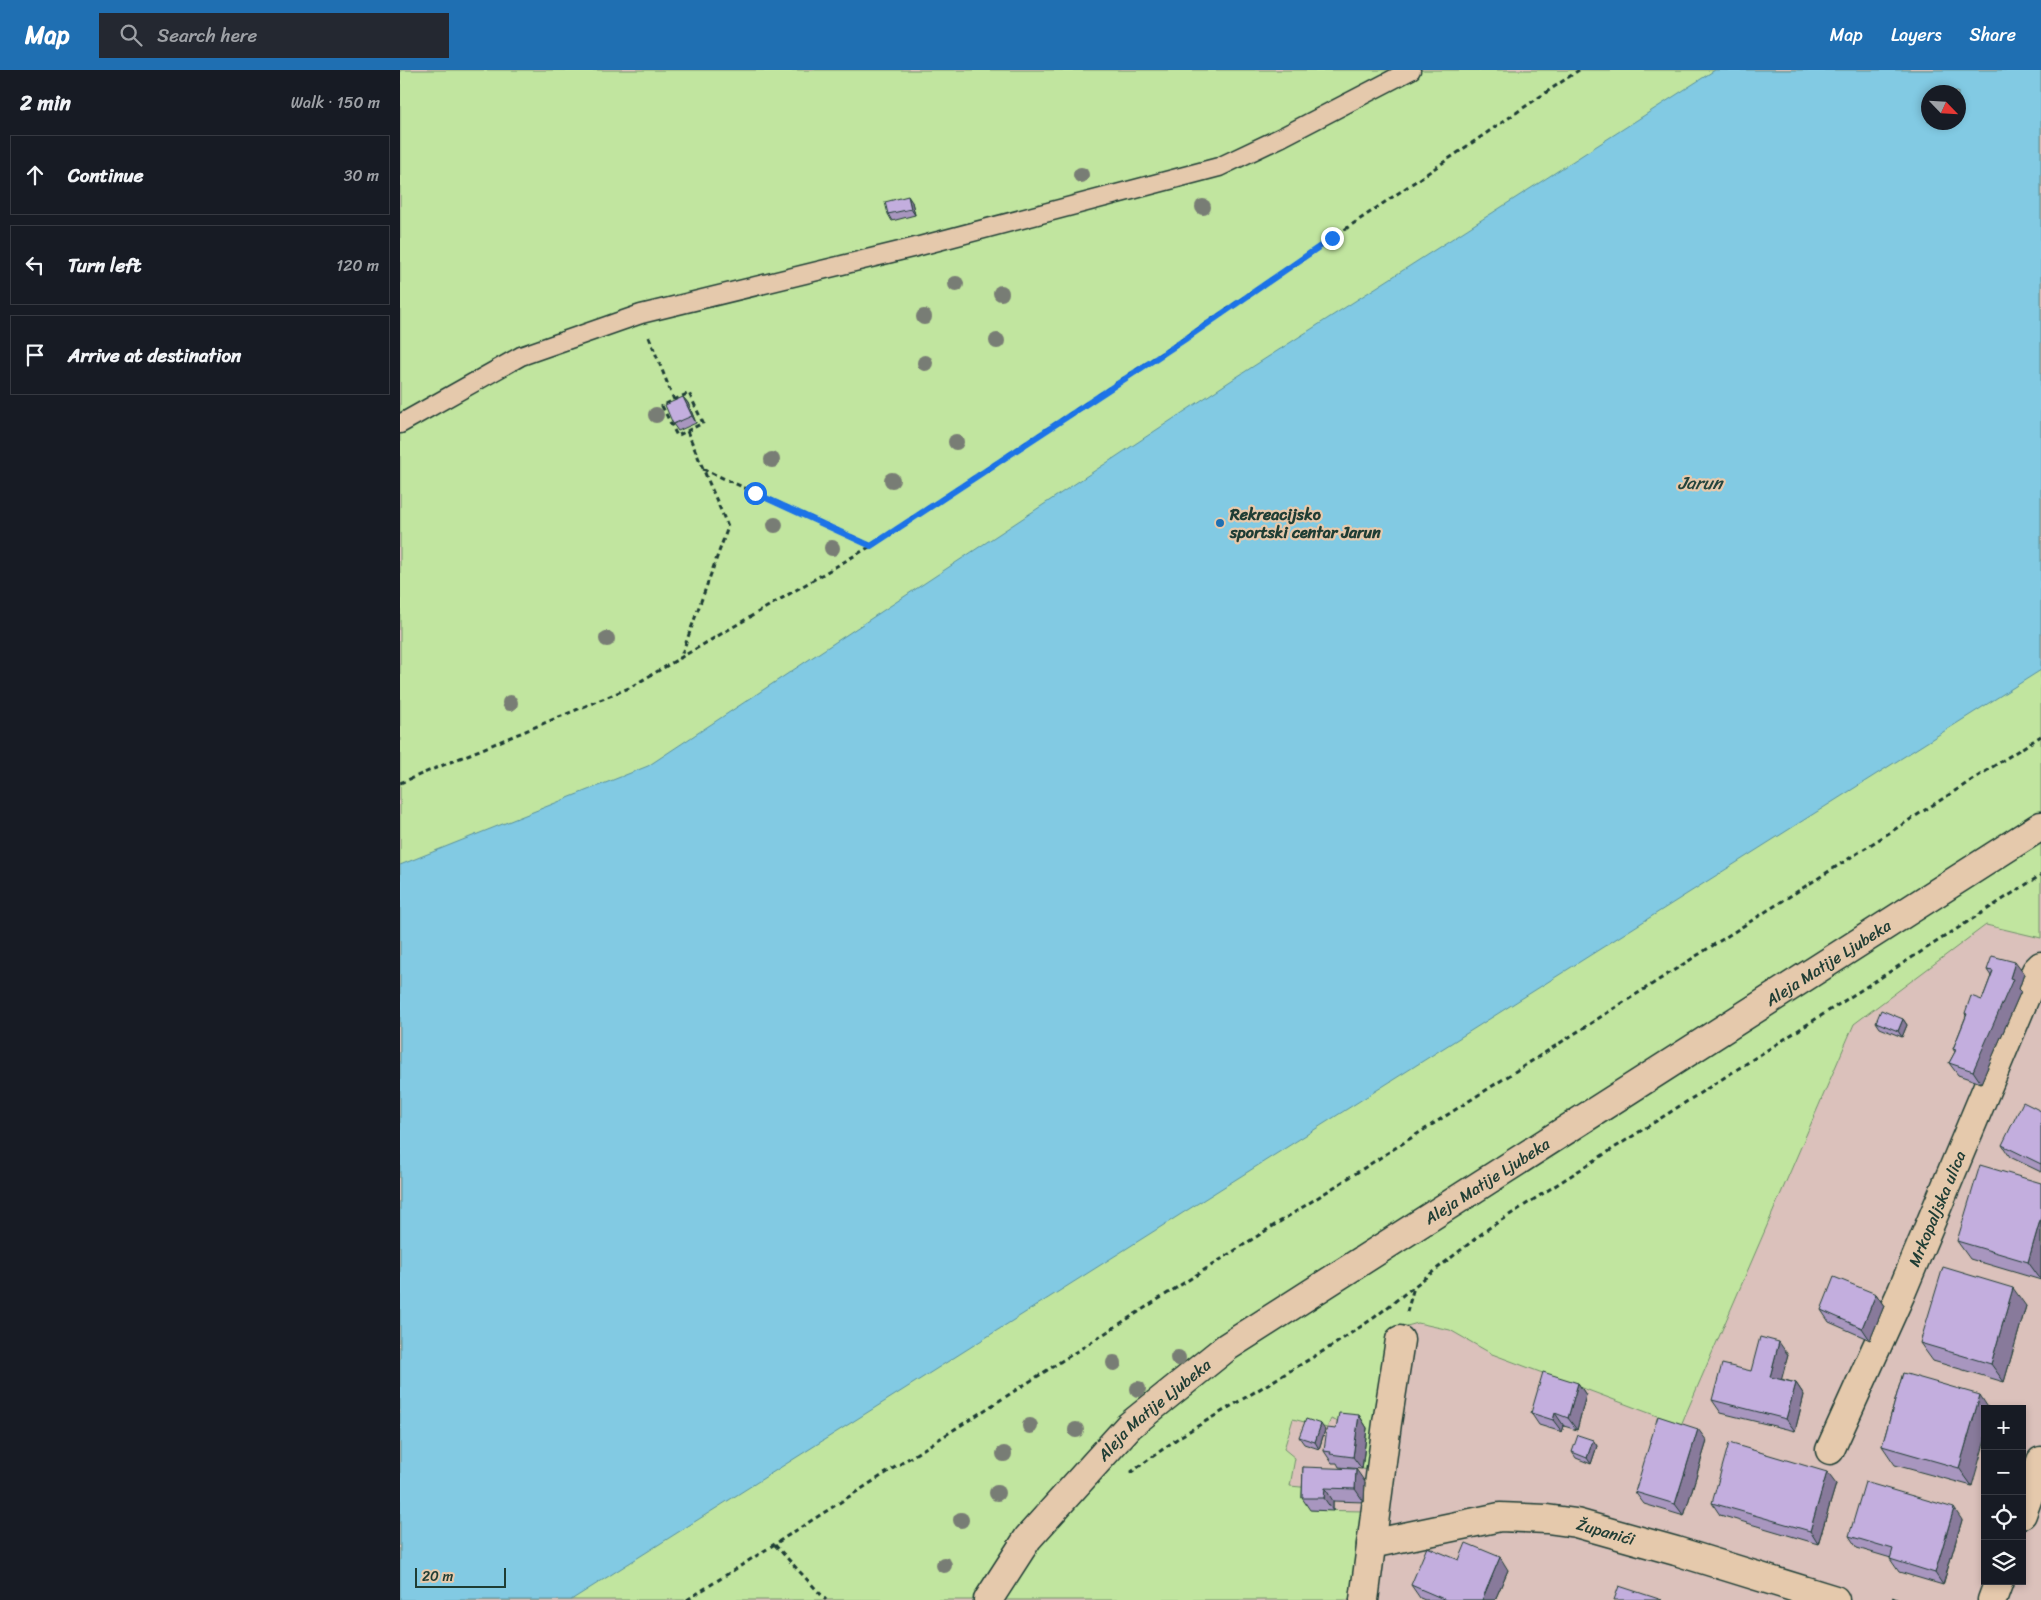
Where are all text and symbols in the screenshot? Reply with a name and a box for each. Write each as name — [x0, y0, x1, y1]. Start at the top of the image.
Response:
search box — [99, 13, 449, 58]
text: Map — [25, 14, 69, 56]
text: Search here — [157, 19, 257, 52]
text: Map — [1830, 19, 1863, 51]
text: Layers — [1891, 19, 1942, 51]
text: Share — [1970, 19, 2016, 51]
icon: search — [117, 21, 145, 49]
text: 2 min — [20, 84, 71, 122]
north arrow — [1921, 85, 1966, 130]
text: Walk · 150 m — [291, 88, 380, 117]
text: Continue — [68, 159, 144, 192]
icon: ahead — [21, 161, 49, 189]
text: 30 m — [344, 161, 379, 190]
route end — [1321, 227, 1344, 250]
text: Turn left — [68, 249, 141, 282]
icon: left — [21, 251, 49, 279]
text: 120 m — [336, 251, 379, 280]
text: Arrive at destination — [68, 339, 241, 372]
icon: arrive — [21, 341, 49, 369]
water label: Jarun — [1678, 467, 1724, 499]
route start — [744, 482, 767, 505]
place label: Rekreacijsko sportski centar Jarun — [1229, 500, 1381, 547]
marker: Rekreacijsko sportski centar Jarun — [1214, 517, 1226, 529]
street label: Aleja Matije Ljubeka — [1759, 911, 1898, 1015]
street label: Aleja Matije Ljubeka — [1417, 1129, 1557, 1233]
street label: Mrkopaljska ulica — [1900, 1146, 1974, 1271]
street label: Aleja Matije Ljubeka — [1089, 1351, 1218, 1469]
map controls — [1981, 1405, 2026, 1585]
button: + — [1981, 1405, 2026, 1450]
button: − — [1981, 1450, 2026, 1495]
button: locate — [1981, 1495, 2026, 1540]
street label: Županići — [1573, 1510, 1639, 1554]
button: layers — [1981, 1540, 2026, 1585]
text: 20 m — [422, 1564, 453, 1589]
scale bar — [415, 1565, 506, 1588]

